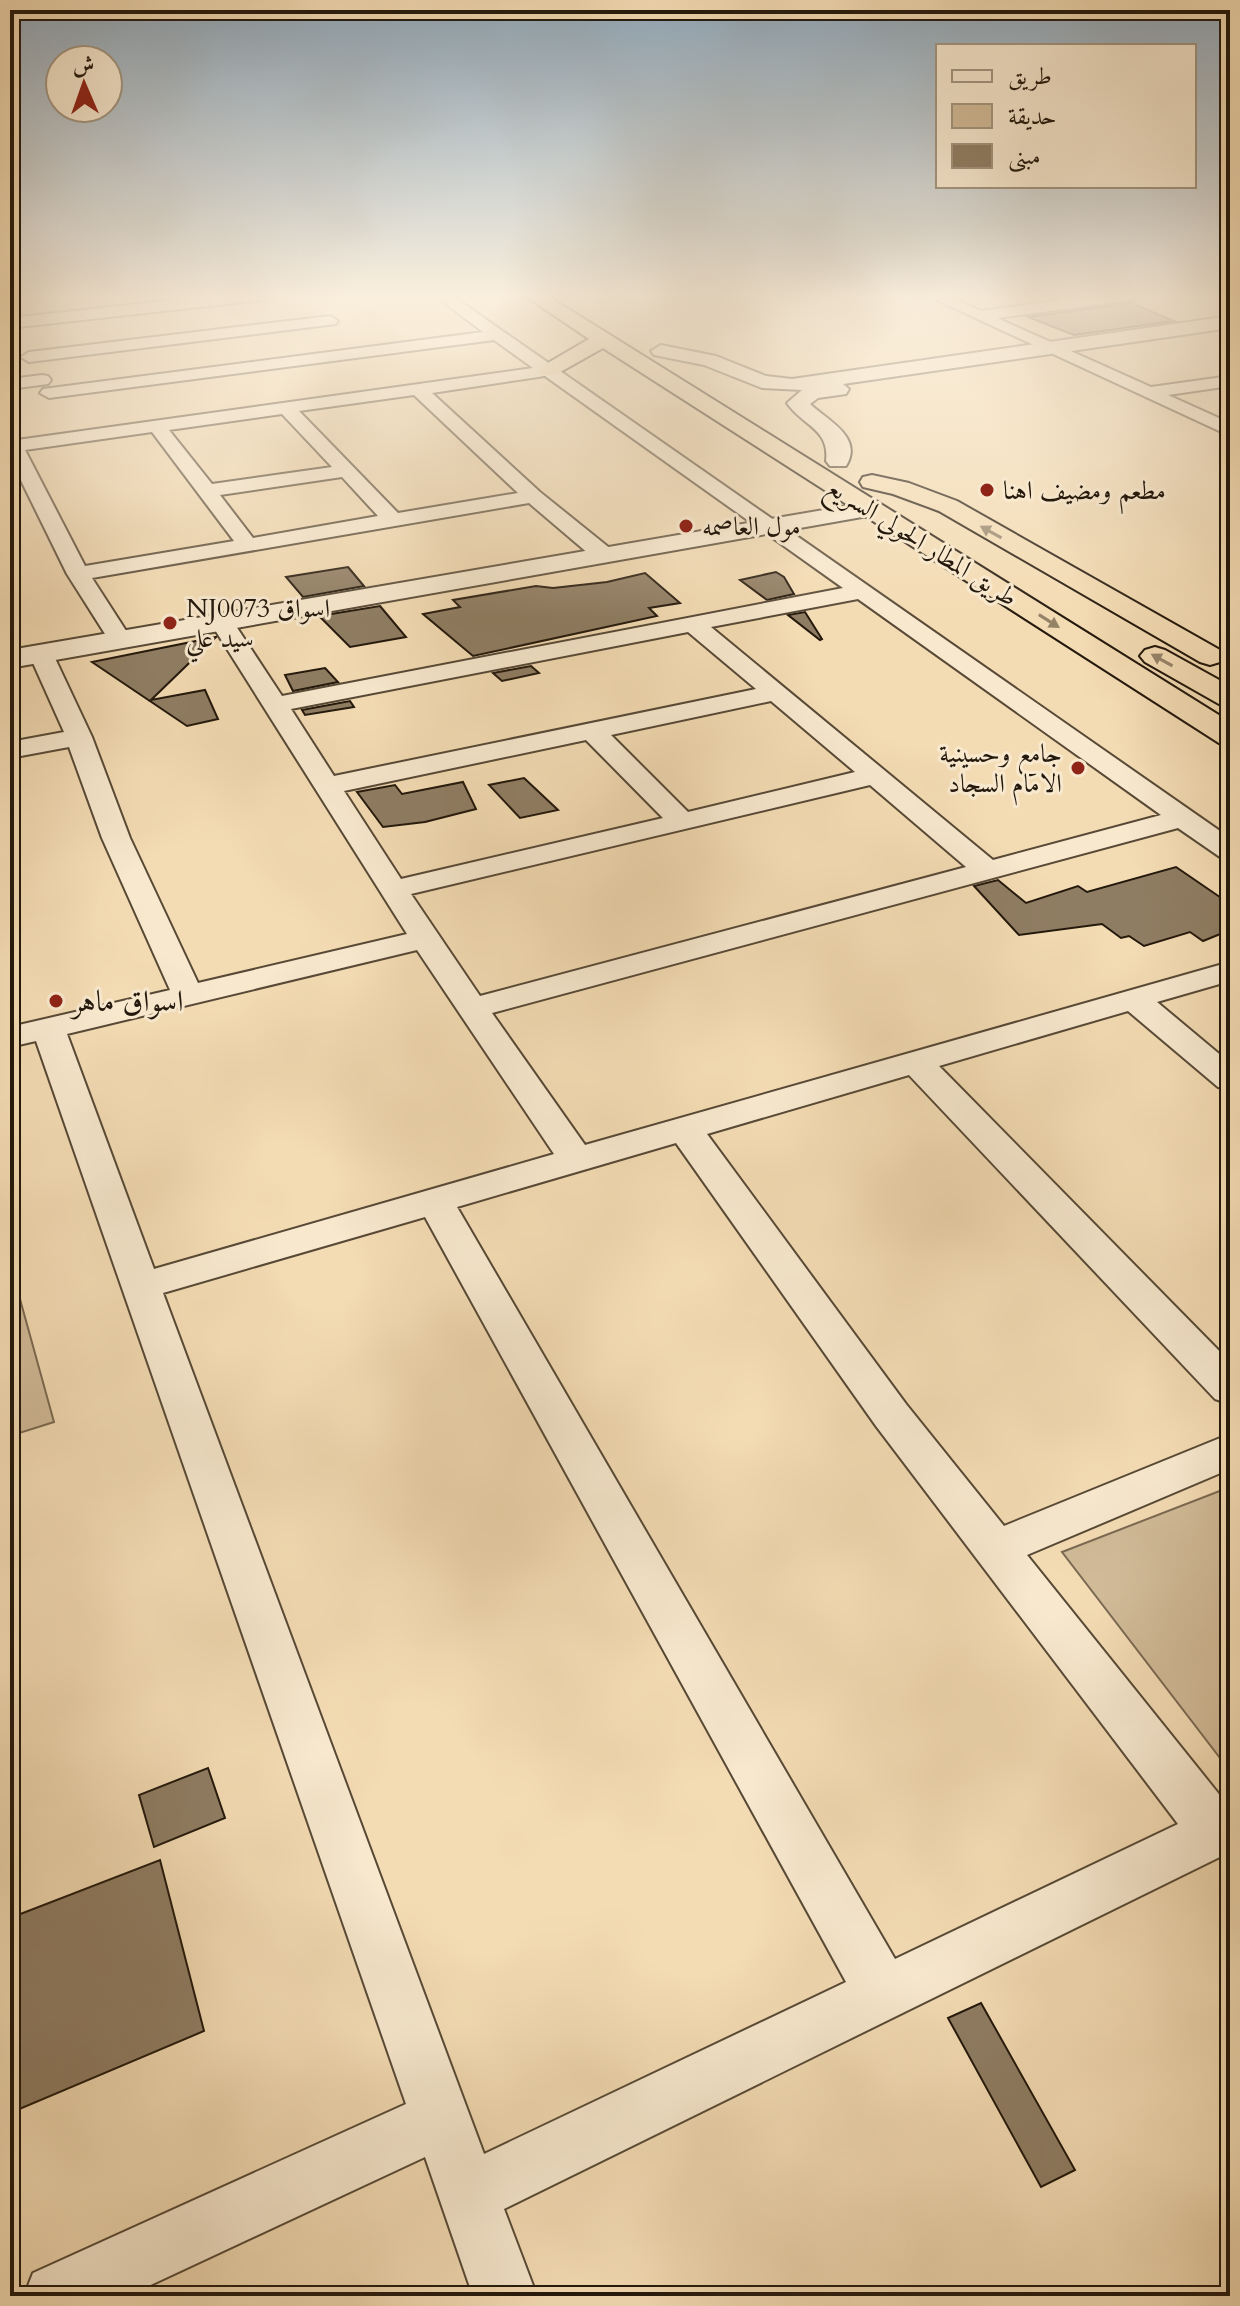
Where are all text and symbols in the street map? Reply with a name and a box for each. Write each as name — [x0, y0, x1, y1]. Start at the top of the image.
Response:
north arrow — [44, 44, 124, 124]
legend — [936, 44, 1196, 188]
text: ش — [72, 50, 95, 80]
text: طريق — [1008, 60, 1052, 93]
text: حديقة — [1008, 100, 1057, 133]
text: مبنى — [1008, 140, 1041, 173]
street label: طريق المطار الحولي السريع — [817, 469, 1024, 620]
place label: مطعم ومضيف اهنا — [1003, 473, 1166, 515]
marker: مطعم ومضيف اهنا — [978, 481, 996, 499]
place label: مول العاصمه — [702, 509, 801, 544]
marker: مول العاصمه — [677, 517, 695, 535]
one-way arrow — [980, 525, 1003, 539]
place label: NJ0073 اسواق سيد علي — [186, 591, 330, 663]
marker: NJ0073 اسواق سيد علي — [161, 614, 179, 632]
one-way arrow — [1038, 614, 1060, 628]
one-way arrow — [1150, 653, 1173, 667]
place label: جامع وحسينية الامام السجاد — [939, 736, 1062, 806]
marker: جامع وحسينية الامام السجاد — [1069, 759, 1087, 777]
place label: اسواق ماهر — [69, 981, 183, 1022]
marker: اسواق ماهر — [47, 992, 65, 1010]

